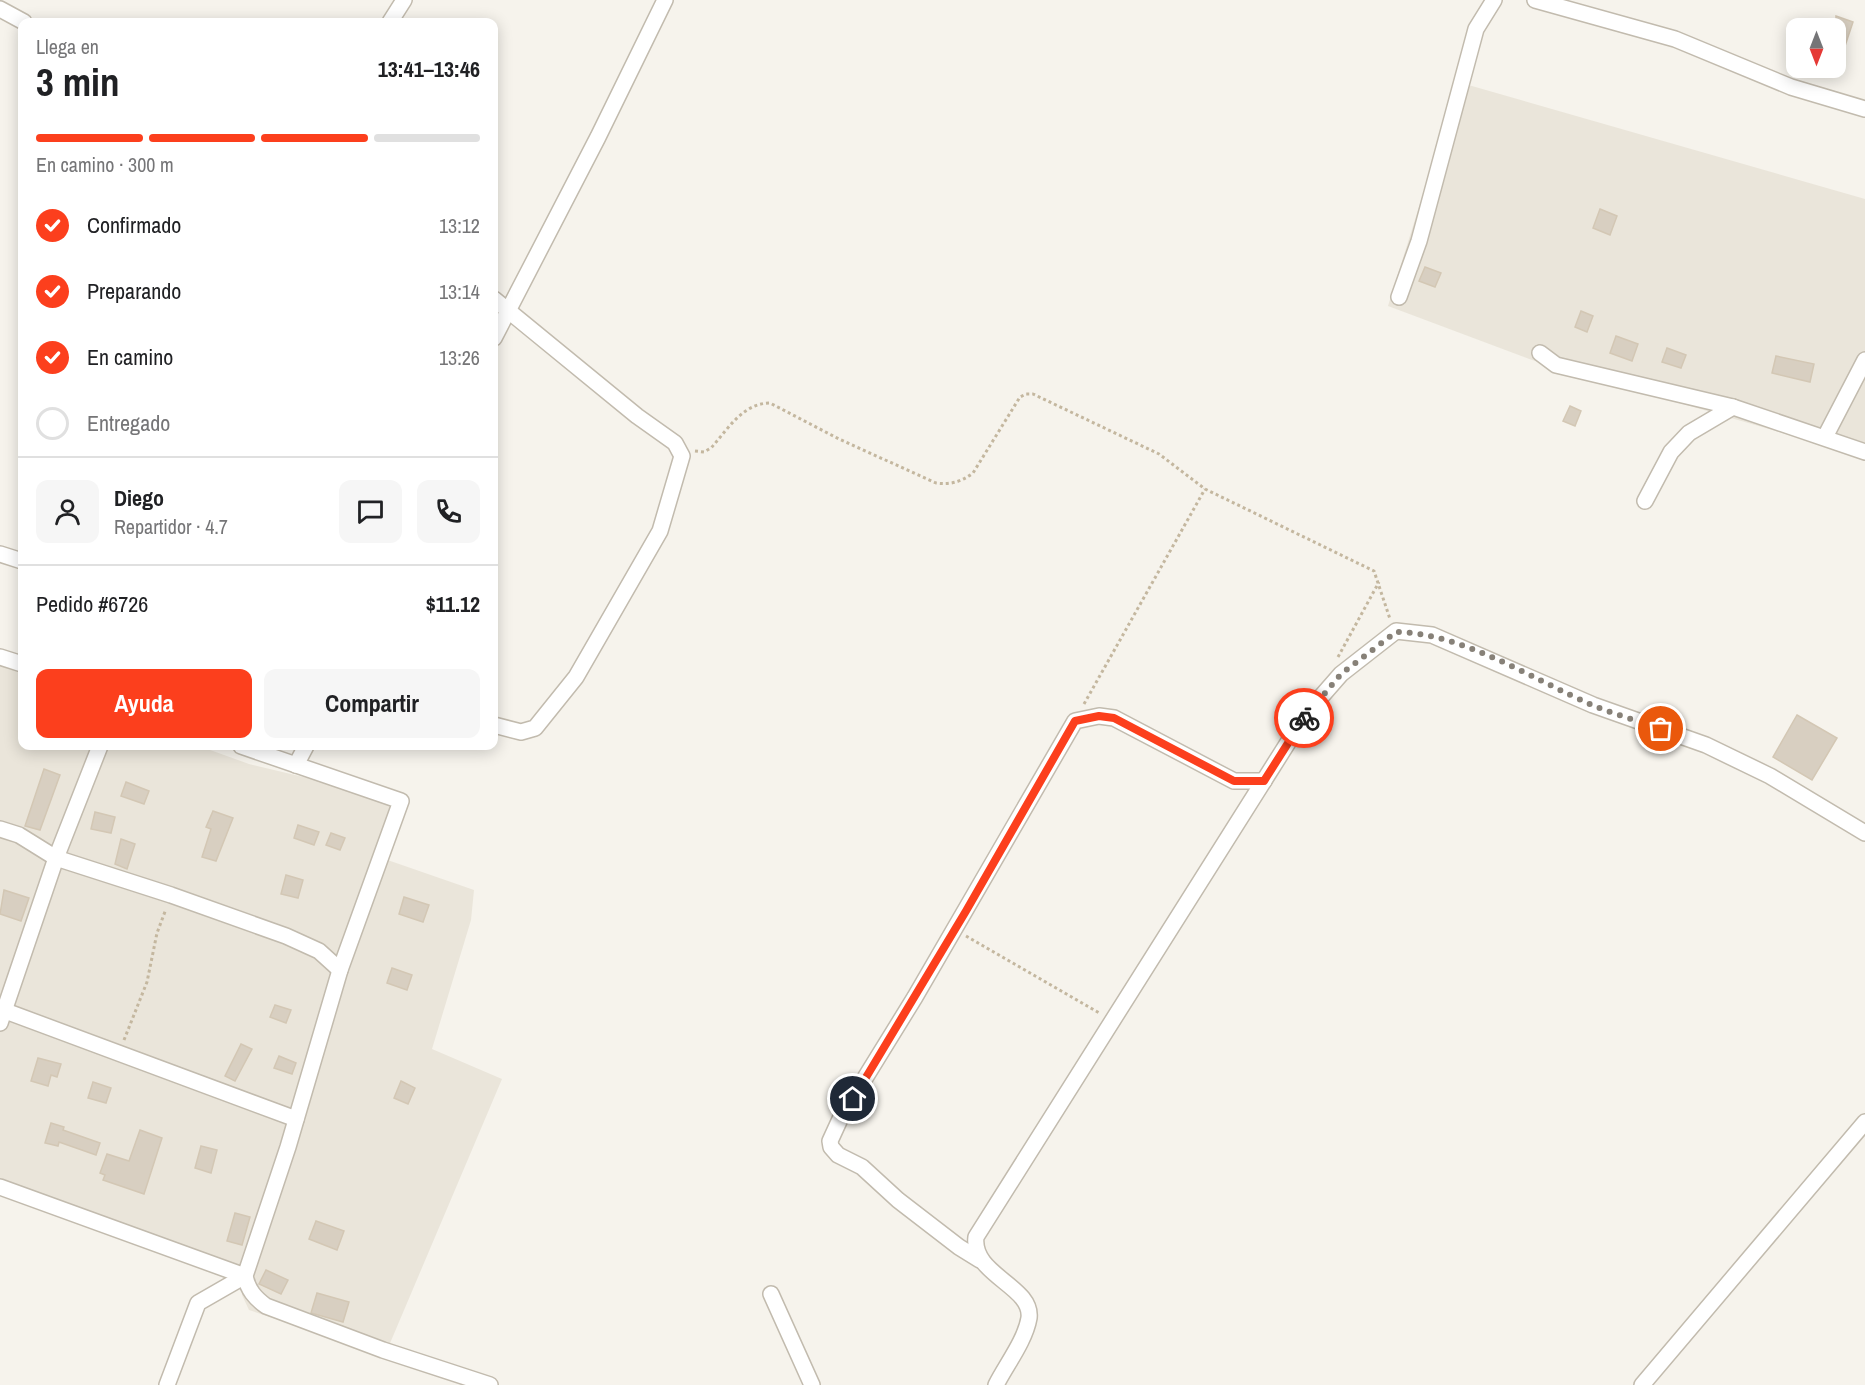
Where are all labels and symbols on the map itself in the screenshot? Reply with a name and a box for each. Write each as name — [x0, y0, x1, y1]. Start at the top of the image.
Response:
north arrow — [1786, 18, 1846, 78]
courier — [1274, 688, 1334, 748]
pin — [1635, 703, 1686, 754]
pin — [827, 1073, 878, 1124]

